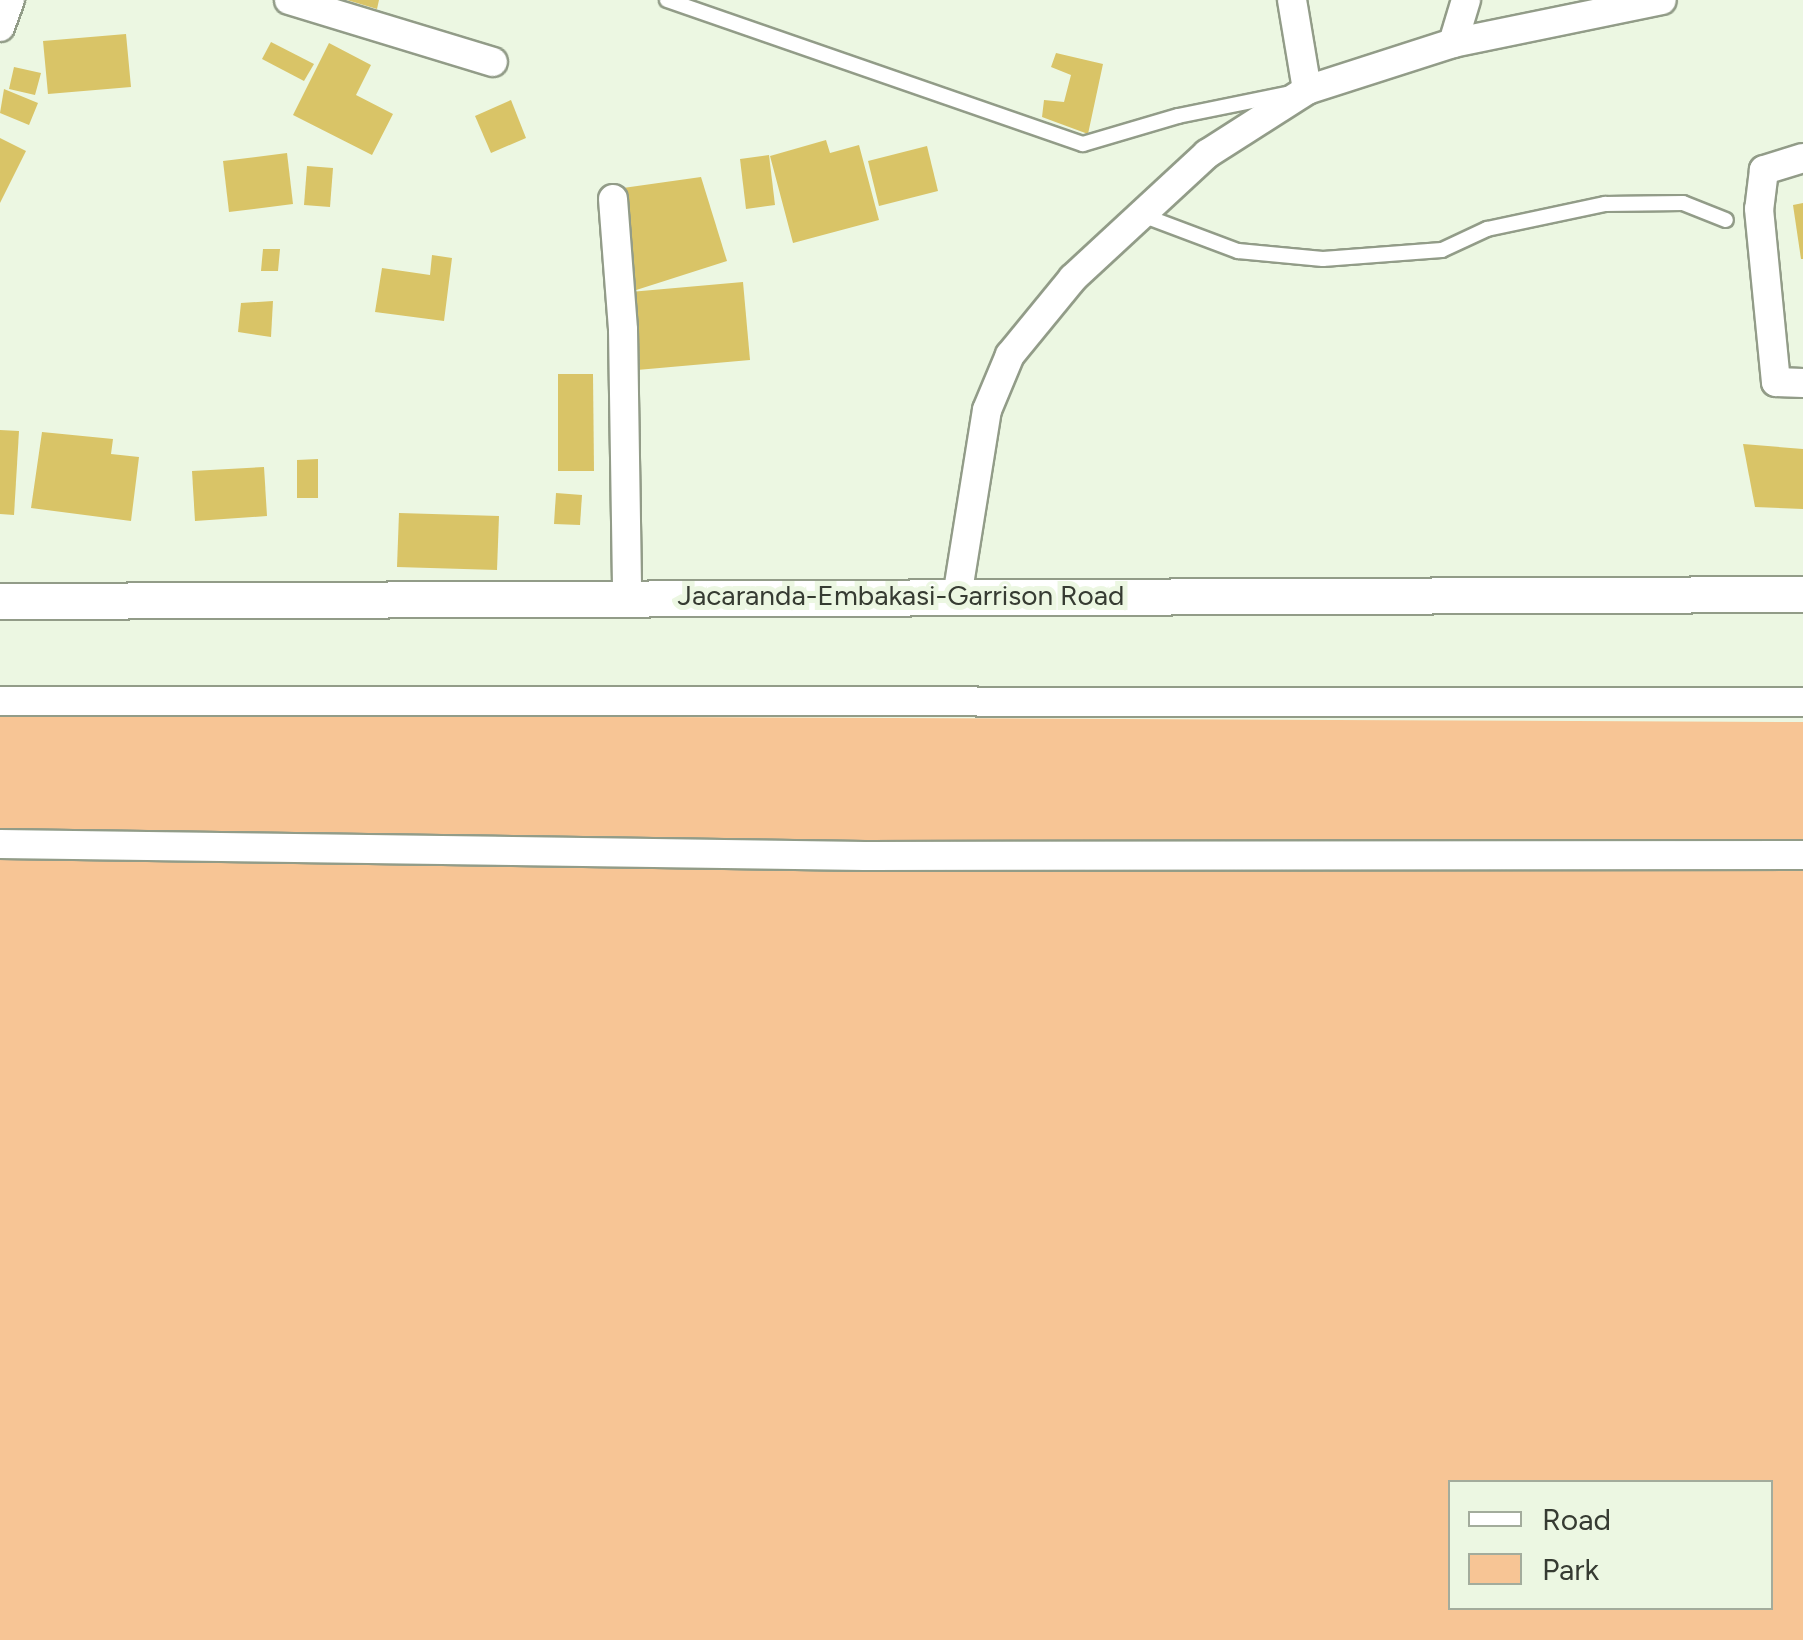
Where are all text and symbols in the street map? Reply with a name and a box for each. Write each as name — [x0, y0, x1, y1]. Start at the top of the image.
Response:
street label: Jacaranda-Embakasi-Garrison Road — [678, 578, 1124, 612]
legend — [1448, 1480, 1773, 1610]
text: Road — [1542, 1501, 1611, 1538]
text: Park — [1542, 1551, 1599, 1588]

